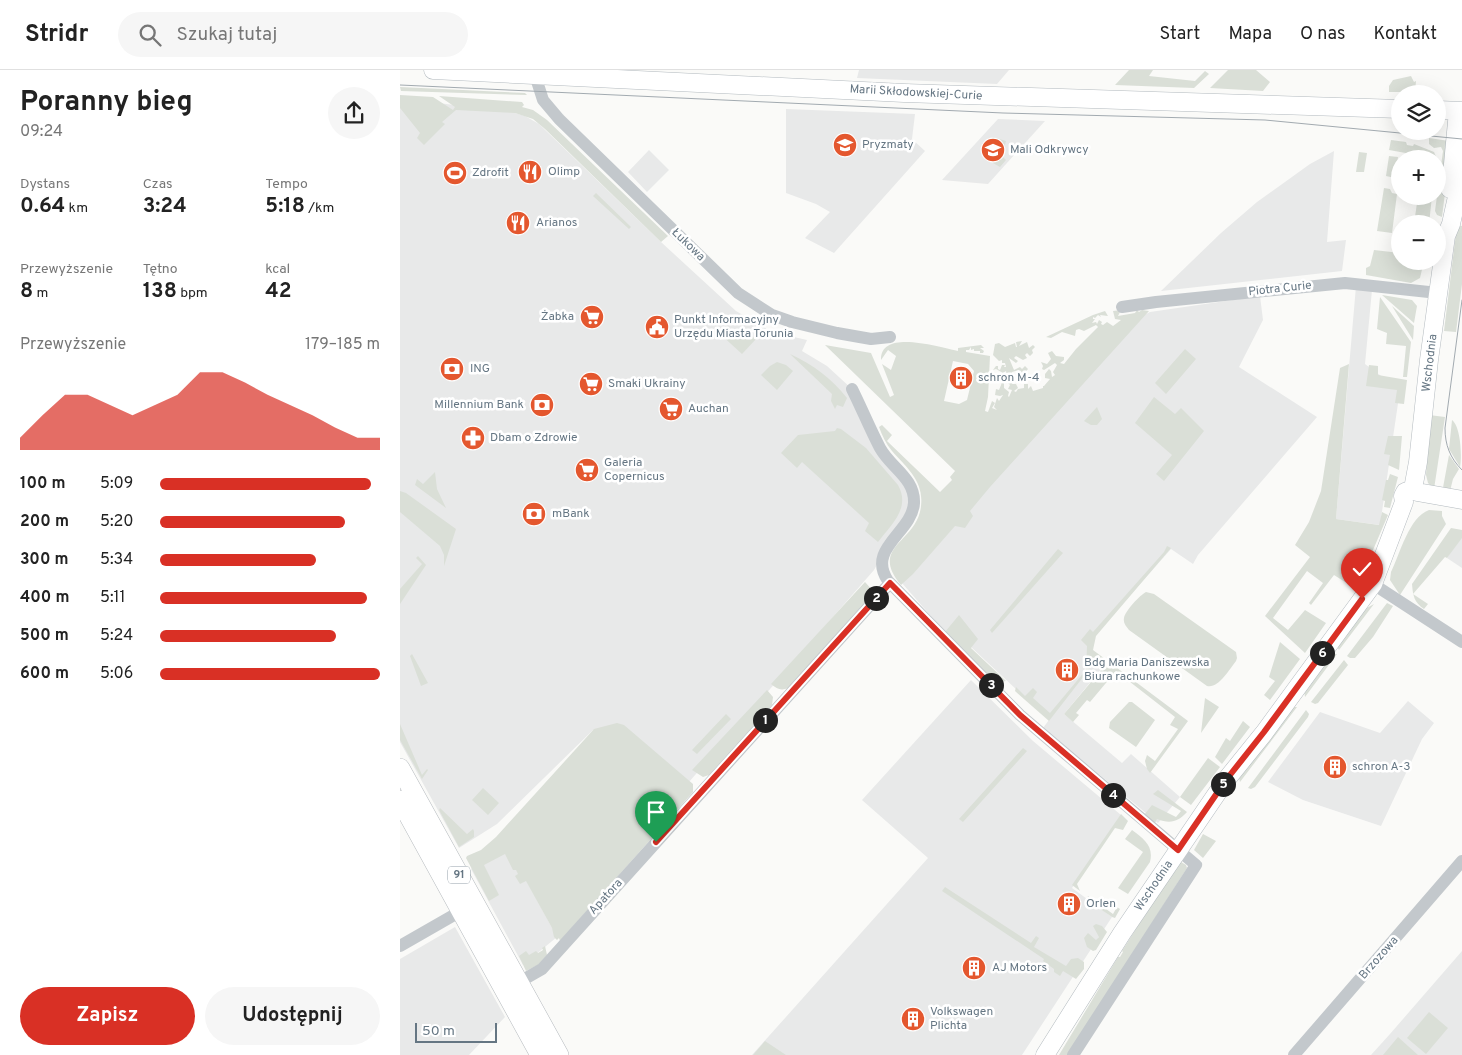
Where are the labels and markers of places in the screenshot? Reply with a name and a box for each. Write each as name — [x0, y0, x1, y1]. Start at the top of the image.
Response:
school or university icon: Pryzmaty — [832, 132, 858, 158]
place label: Pryzmaty — [862, 137, 914, 153]
school or university icon: Mali Odkrywcy — [980, 137, 1006, 163]
place label: Mali Odkrywcy — [1010, 142, 1088, 158]
restaurant icon: Olimp — [517, 159, 543, 185]
sports icon: Zdrofit — [442, 160, 468, 186]
place label: Olimp — [548, 164, 580, 180]
place label: Zdrofit — [472, 165, 509, 181]
restaurant icon: Arianos — [505, 210, 531, 236]
place label: Arianos — [536, 215, 577, 231]
supermarket icon: Żabka — [579, 304, 605, 330]
place label: Żabka — [541, 309, 574, 325]
place label: Punkt Informacyjny Urzędu Miasta Torunia — [674, 312, 793, 342]
public building icon: Punkt Informacyjny Urzędu Miasta Torunia — [644, 314, 670, 340]
bank icon: ING — [439, 356, 465, 382]
place label: ING — [470, 361, 490, 377]
building icon: schron M-4 — [948, 365, 974, 391]
place label: schron M-4 — [978, 370, 1039, 386]
supermarket icon: Smaki Ukrainy — [578, 371, 604, 397]
place label: Smaki Ukrainy — [608, 376, 686, 392]
bank icon: Millennium Bank — [529, 392, 555, 418]
supermarket icon: Auchan — [658, 396, 684, 422]
place label: Millennium Bank — [434, 397, 524, 413]
place label: Auchan — [688, 401, 729, 417]
pharmacy icon: Dbam o Zdrowie — [460, 425, 486, 451]
place label: Dbam o Zdrowie — [490, 430, 577, 446]
place label: Galeria Copernicus — [604, 455, 665, 485]
supermarket icon: Galeria Copernicus — [574, 457, 600, 483]
bank icon: mBank — [521, 501, 547, 527]
place label: mBank — [552, 506, 590, 522]
pin — [1341, 548, 1383, 599]
pin: 2 — [864, 586, 888, 610]
pin: 6 — [1310, 640, 1334, 666]
place label: Bdg Maria Daniszewska Biura rachunkowe — [1084, 655, 1209, 685]
building icon: Bdg Maria Daniszewska Biura rachunkowe — [1054, 657, 1080, 683]
pin: 3 — [978, 672, 1004, 698]
pin: 1 — [752, 708, 778, 732]
building icon: schron A-3 — [1322, 754, 1348, 780]
place label: schron A-3 — [1352, 759, 1411, 775]
pin: 5 — [1210, 772, 1236, 796]
pin: 4 — [1100, 782, 1126, 808]
pin — [635, 791, 677, 842]
building icon: Orlen — [1056, 891, 1082, 917]
place label: Orlen — [1086, 896, 1116, 912]
building icon: AJ Motors — [961, 955, 987, 981]
place label: AJ Motors — [992, 960, 1047, 976]
place label: Volkswagen Plichta — [930, 1004, 993, 1034]
building icon: Volkswagen Plichta — [900, 1006, 926, 1032]

